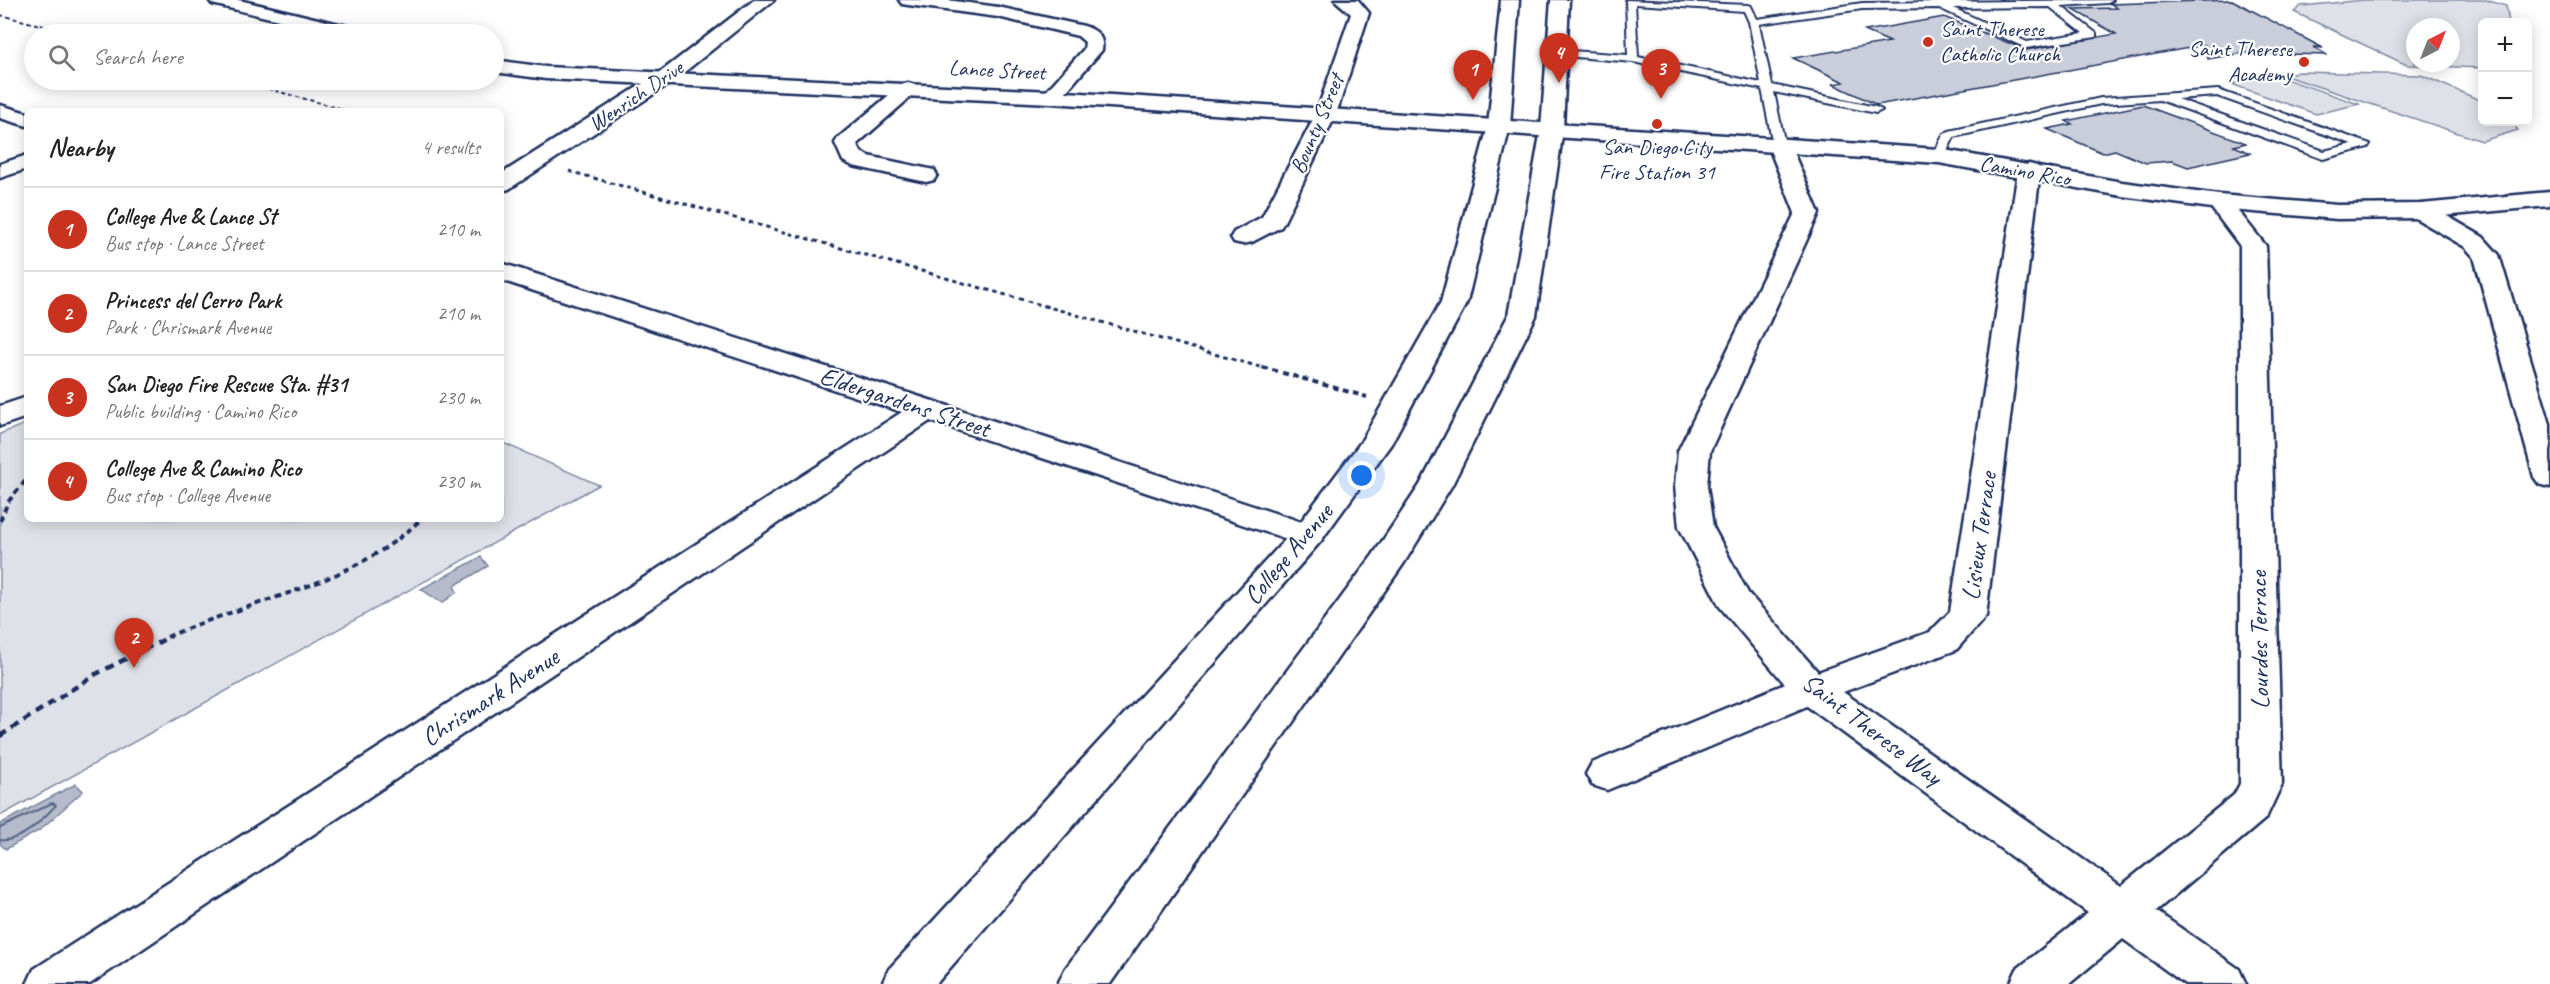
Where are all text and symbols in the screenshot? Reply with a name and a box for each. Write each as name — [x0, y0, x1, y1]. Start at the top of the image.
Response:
place label: Saint Therese Catholic Church — [1940, 15, 2061, 68]
north arrow — [2406, 18, 2460, 72]
map controls — [2478, 18, 2532, 126]
button: + — [2478, 18, 2532, 72]
search box — [24, 24, 504, 90]
pin: 4 — [1540, 34, 1578, 83]
marker: Saint Therese Catholic Church — [1921, 35, 1935, 49]
place label: Saint Therese Academy — [2188, 35, 2294, 88]
icon: search — [45, 41, 78, 74]
text: Search here — [93, 43, 183, 71]
pin: 3 — [1642, 50, 1680, 99]
pin: 1 — [1454, 51, 1492, 100]
street label: Wenrich Drive — [583, 53, 690, 138]
street label: Lance Street — [948, 53, 1049, 87]
marker: Saint Therese Academy — [2297, 55, 2311, 69]
street label: Bounty Street — [1284, 68, 1352, 178]
button: − — [2478, 72, 2532, 126]
marker: San Diego City Fire Station 31 — [1650, 117, 1664, 131]
text: Nearby — [48, 131, 113, 164]
place label: San Diego City Fire Station 31 — [1599, 133, 1716, 186]
text: 4 results — [421, 135, 480, 160]
street label: Camino Rico — [1978, 149, 2075, 193]
text: College Ave & Lance St — [105, 203, 276, 231]
text: 1 — [63, 217, 72, 242]
text: 210 m — [437, 217, 480, 242]
text: Bus stop · Lance Street — [105, 231, 264, 256]
text: Princess del Cerro Park — [105, 287, 281, 315]
text: 2 — [63, 301, 72, 326]
text: 210 m — [437, 301, 480, 326]
text: Park · Chrismark Avenue — [105, 315, 271, 340]
street label: Eldergardens Street — [816, 359, 996, 446]
text: San Diego Fire Rescue Sta. #31 — [105, 371, 347, 399]
text: 3 — [63, 385, 72, 410]
text: 230 m — [437, 385, 480, 410]
text: Public building · Camino Rico — [105, 399, 296, 424]
text: College Ave & Camino Rico — [105, 455, 301, 483]
your location — [1347, 461, 1376, 490]
street label: Lisieux Terrace — [1954, 467, 2005, 602]
text: 4 — [63, 469, 72, 494]
text: 230 m — [437, 469, 480, 494]
text: Bus stop · College Avenue — [105, 483, 270, 508]
street label: College Avenue — [1236, 495, 1341, 611]
street label: Lourdes Terrace — [2241, 569, 2277, 709]
pin: 2 — [114, 618, 154, 668]
street label: Chrismark Avenue — [415, 639, 566, 754]
street label: Saint Therese Way — [1795, 666, 1950, 794]

